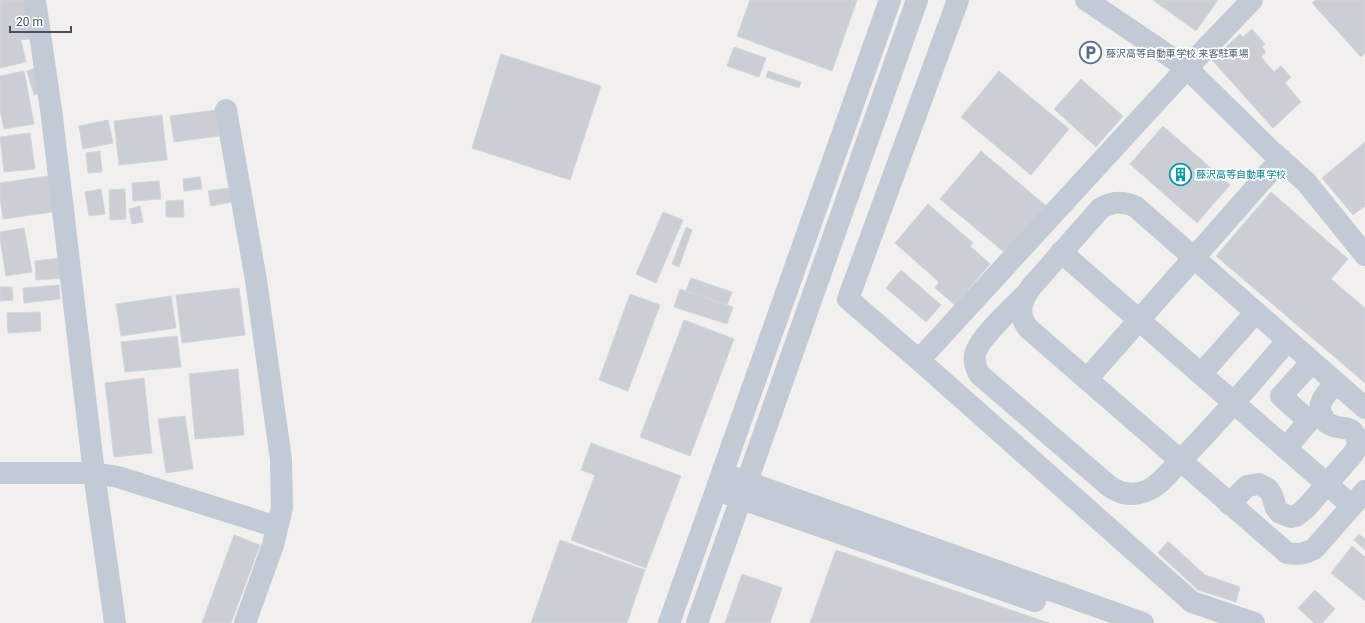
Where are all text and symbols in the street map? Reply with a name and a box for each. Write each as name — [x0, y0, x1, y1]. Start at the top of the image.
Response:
scale bar — [10, 8, 71, 34]
text: 20 m — [16, 15, 43, 29]
parking icon: 藤沢高等自動車学校 来客駐車場 — [1077, 40, 1103, 66]
place label: 藤沢高等自動車学校 来客駐車場 — [1106, 48, 1248, 59]
building icon: 藤沢高等自動車学校 — [1167, 161, 1193, 187]
place label: 藤沢高等自動車学校 — [1196, 169, 1286, 180]

